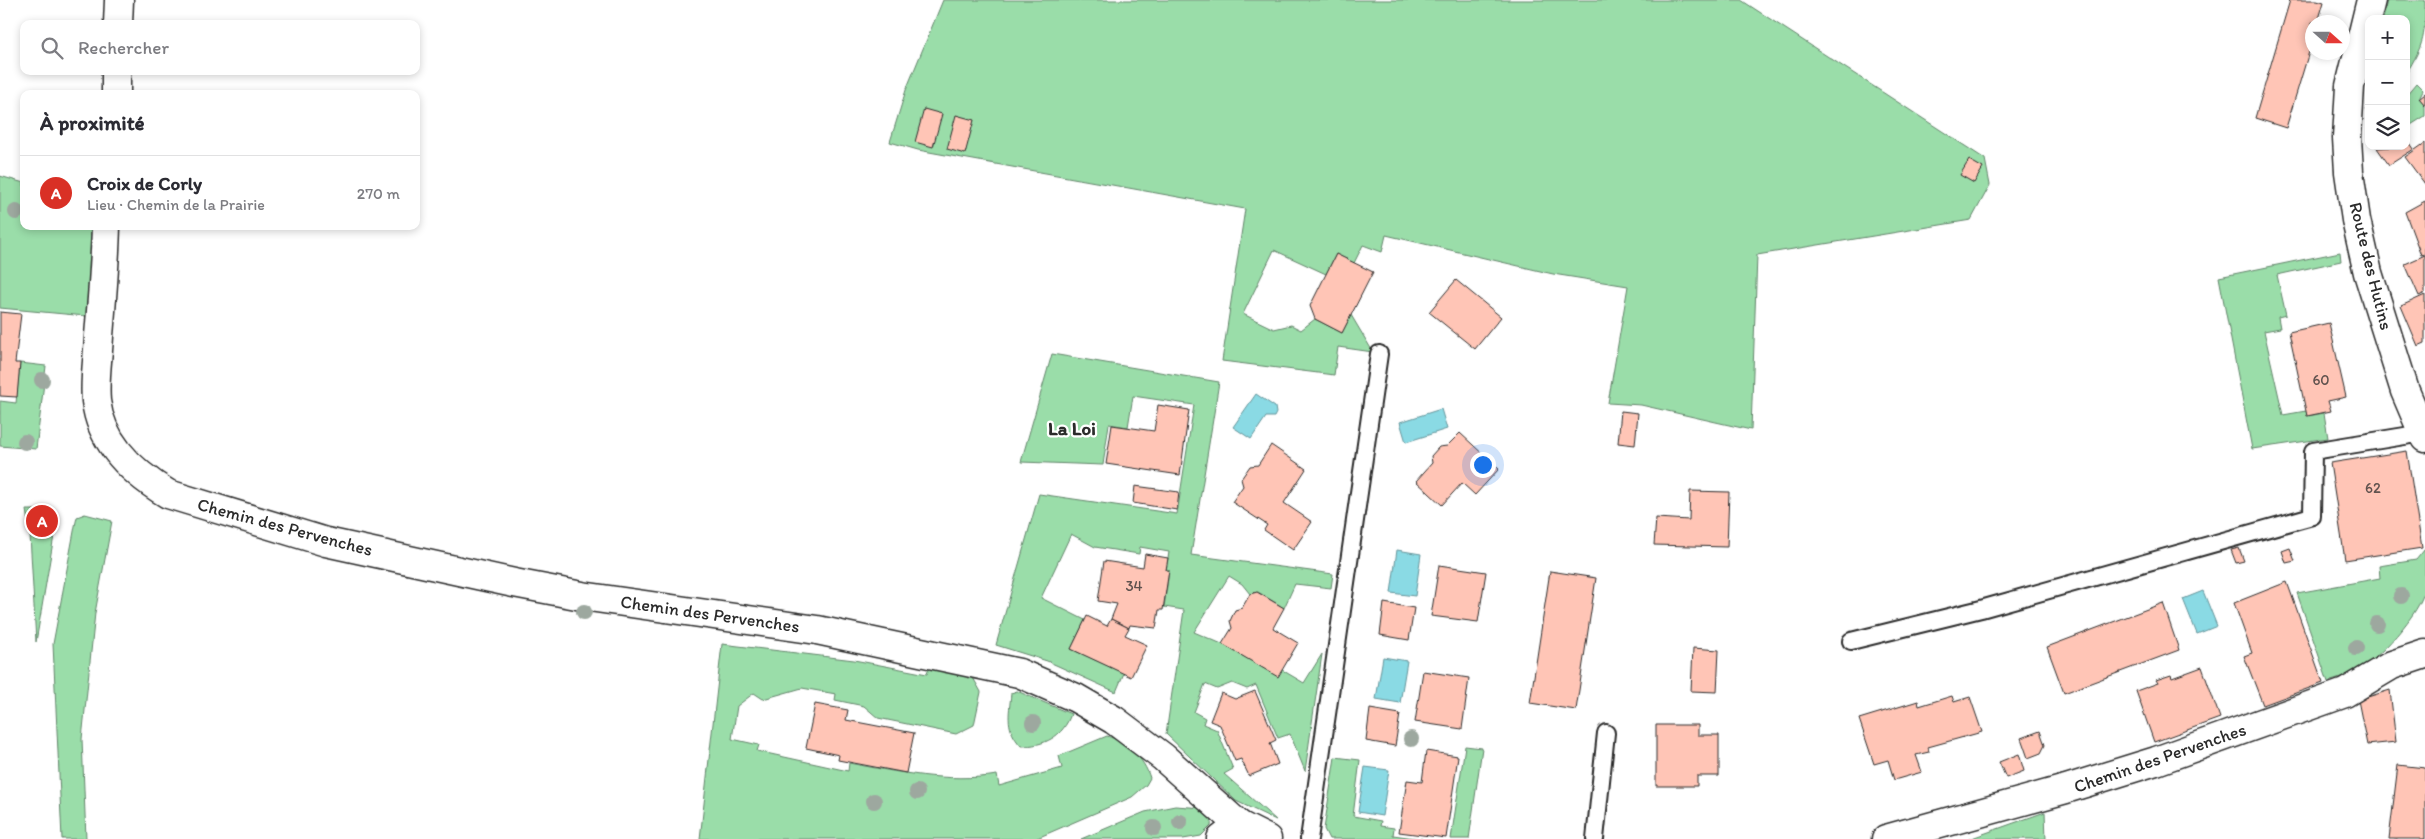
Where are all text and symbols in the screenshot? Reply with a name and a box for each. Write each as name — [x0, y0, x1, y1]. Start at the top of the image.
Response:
north arrow — [2305, 15, 2350, 60]
map controls — [2365, 15, 2410, 150]
button: + — [2365, 15, 2410, 60]
search box — [20, 20, 420, 75]
icon: search — [38, 34, 66, 62]
text: Rechercher — [78, 36, 169, 59]
button: − — [2365, 60, 2410, 105]
button: layers — [2365, 105, 2410, 150]
text: À proximité — [40, 110, 145, 135]
text: Croix de Corly — [87, 172, 202, 195]
text: A — [51, 184, 61, 203]
text: 270 m — [357, 184, 400, 203]
text: Lieu · Chemin de la Prairie — [87, 195, 265, 214]
street label: Route des Hutins — [2344, 200, 2398, 332]
house number: 60 — [2312, 371, 2330, 389]
district label: La Loi — [1048, 417, 1096, 440]
your location — [1470, 452, 1496, 478]
house number: 62 — [2365, 479, 2381, 497]
street label: Chemin des Pervenches — [195, 493, 375, 561]
pin: A — [26, 502, 58, 540]
house number: 34 — [1125, 577, 1143, 595]
street label: Chemin des Pervenches — [619, 591, 801, 637]
street label: Chemin des Pervenches — [2071, 718, 2249, 798]

